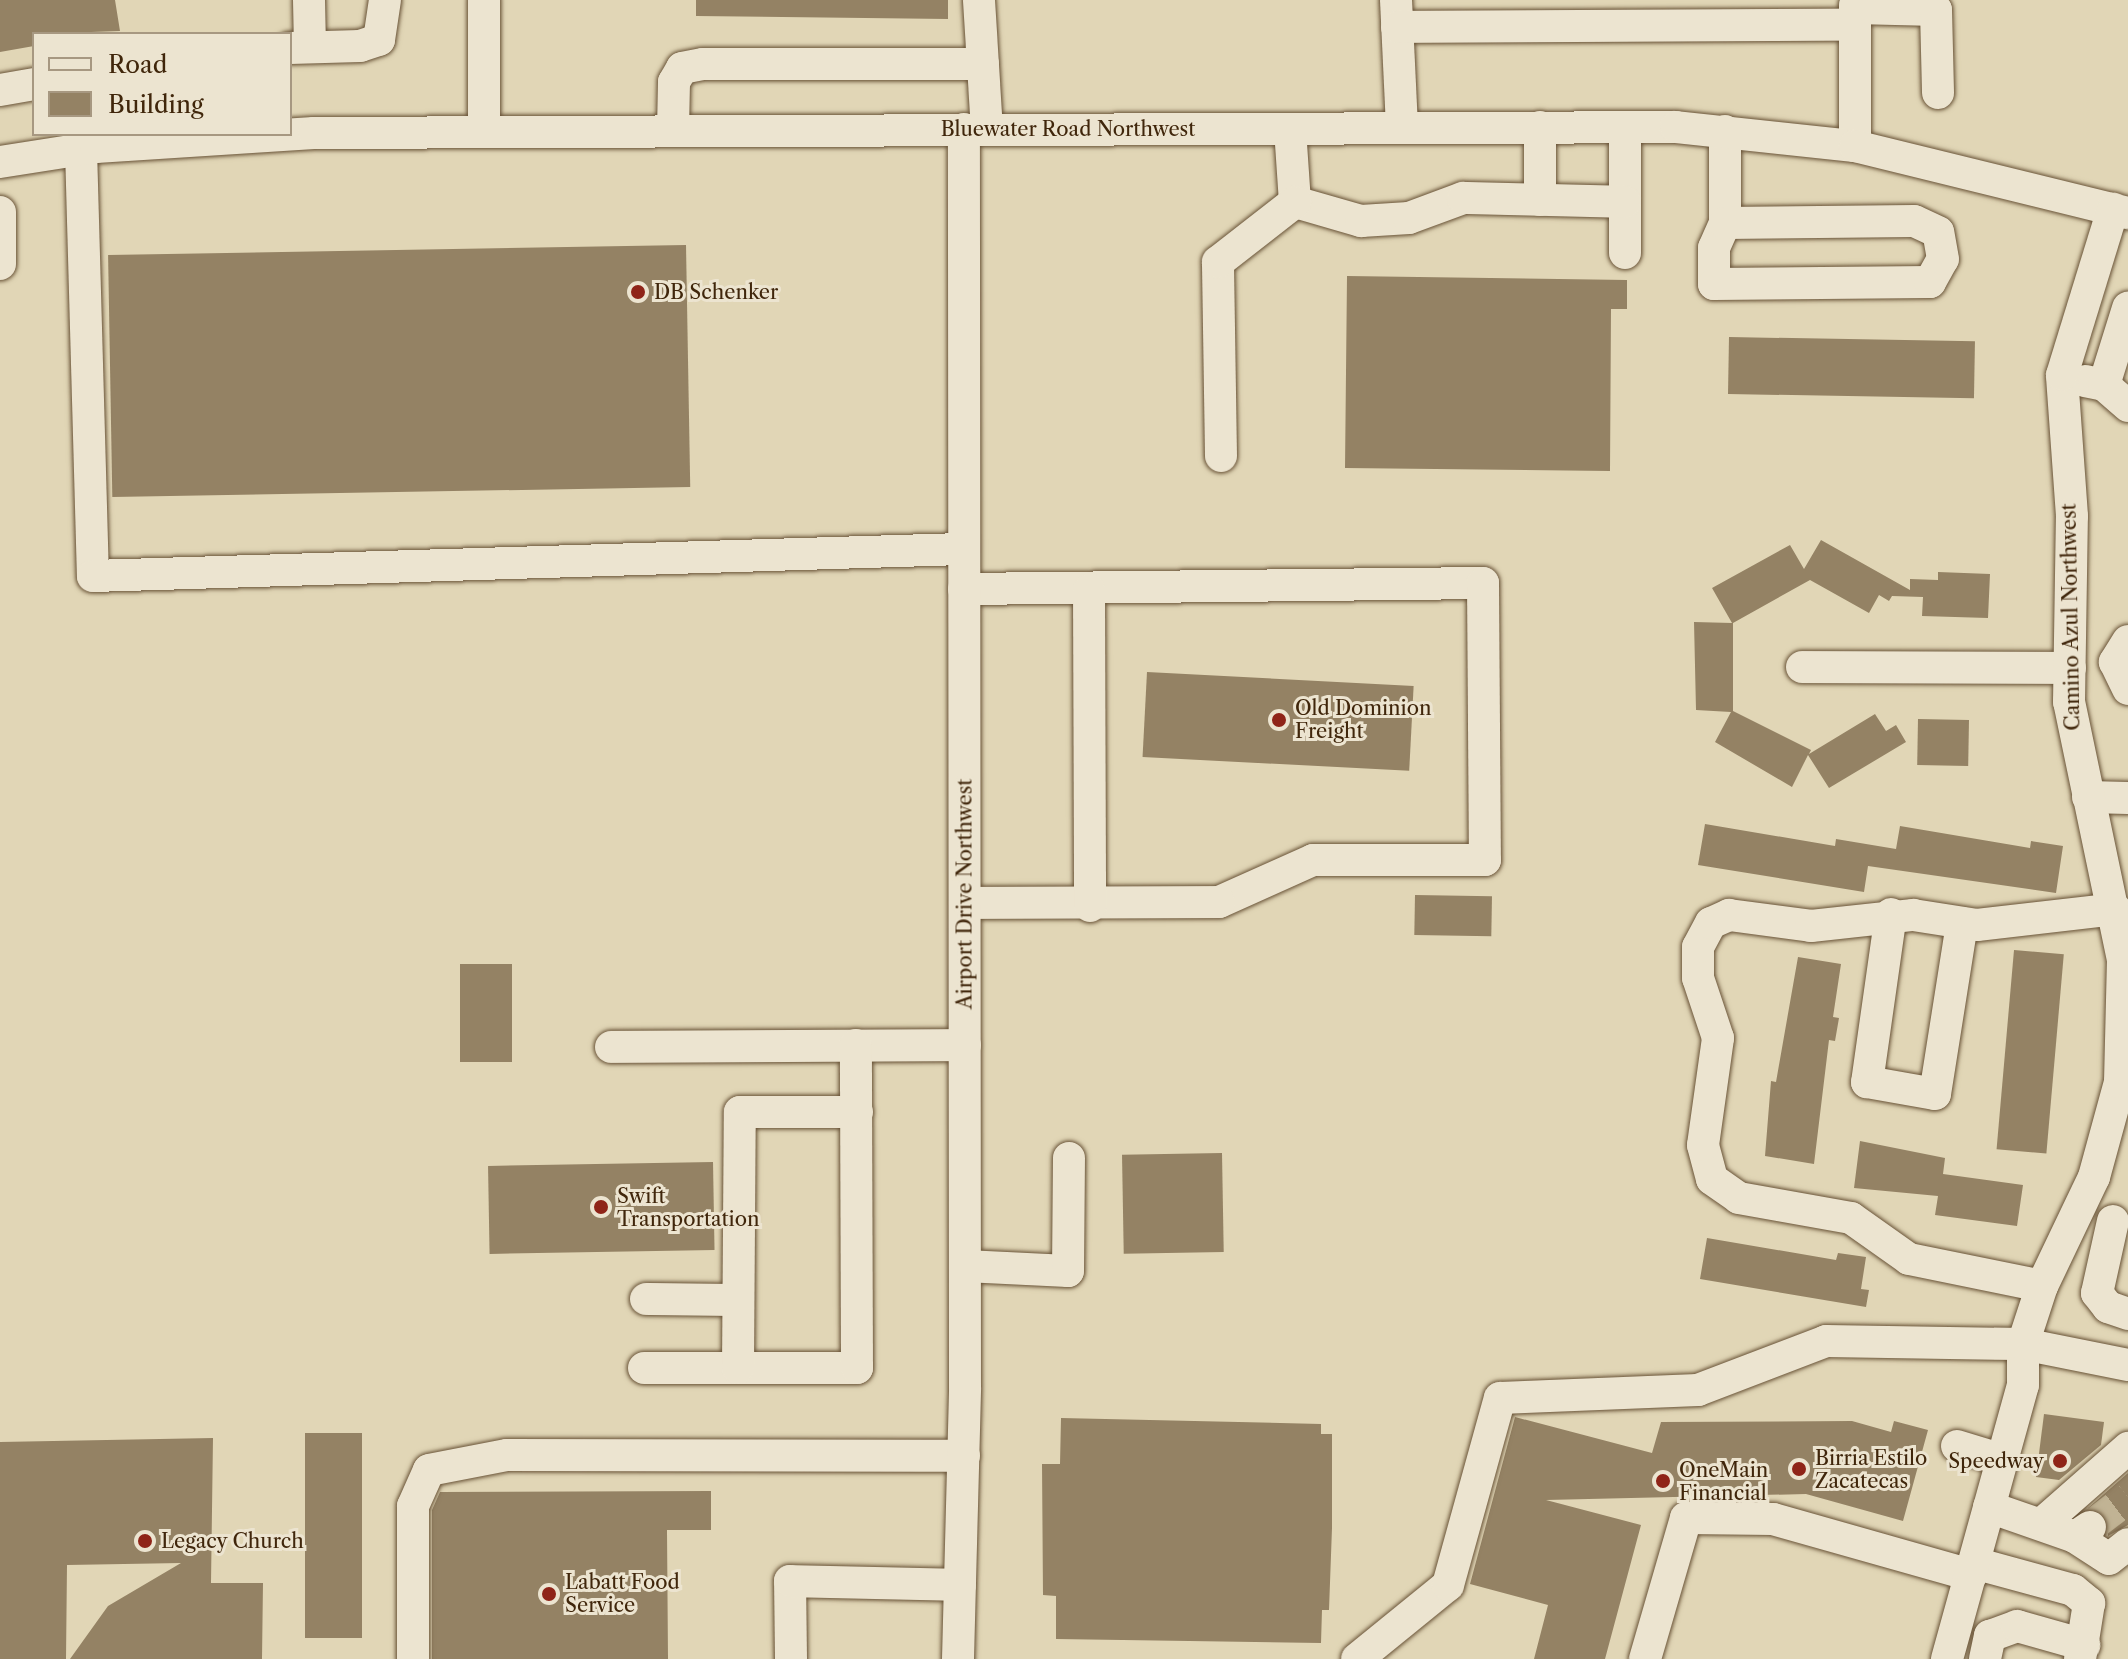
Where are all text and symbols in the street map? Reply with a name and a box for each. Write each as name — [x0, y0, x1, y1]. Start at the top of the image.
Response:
legend — [32, 32, 292, 136]
text: Road — [108, 50, 167, 79]
text: Building — [108, 90, 204, 119]
street label: Bluewater Road Northwest — [941, 117, 1195, 141]
place label: DB Schenker — [654, 280, 778, 304]
marker: DB Schenker — [629, 283, 647, 301]
street label: Camino Azul Northwest — [2057, 503, 2085, 731]
place label: Old Dominion Freight — [1295, 696, 1431, 743]
marker: Old Dominion Freight — [1270, 711, 1288, 729]
street label: Airport Drive Northwest — [953, 779, 977, 1009]
place label: Swift Transportation — [617, 1184, 759, 1231]
marker: Swift Transportation — [592, 1198, 610, 1216]
place label: Birria Estilo Zacatecas — [1815, 1446, 1928, 1493]
place label: Speedway — [1948, 1449, 2044, 1473]
marker: Speedway — [2051, 1452, 2069, 1470]
place label: OneMain Financial — [1679, 1458, 1768, 1505]
marker: Birria Estilo Zacatecas — [1790, 1460, 1808, 1478]
marker: OneMain Financial — [1654, 1472, 1672, 1490]
place label: Legacy Church — [161, 1529, 304, 1553]
marker: Legacy Church — [136, 1532, 154, 1550]
place label: Labatt Food Service — [565, 1570, 680, 1617]
marker: Labatt Food Service — [540, 1585, 558, 1603]

